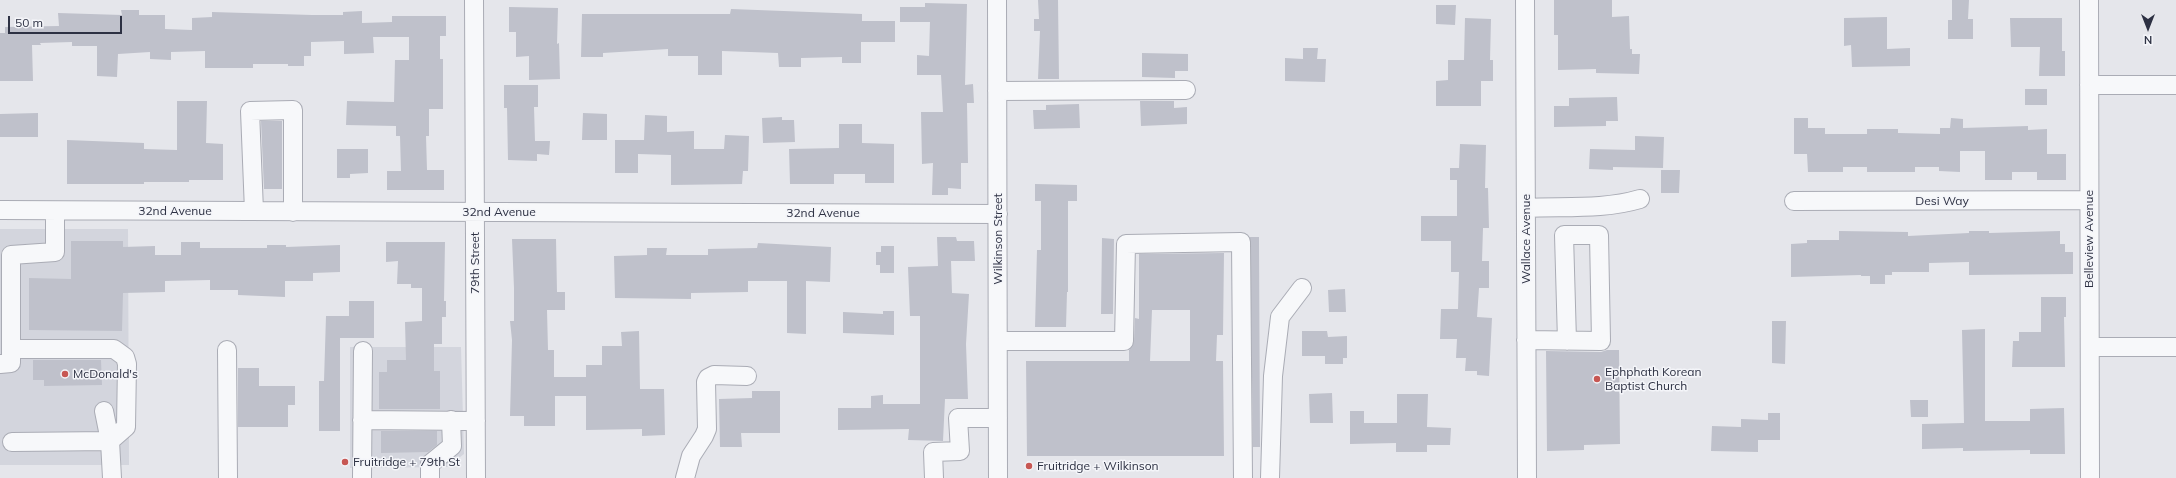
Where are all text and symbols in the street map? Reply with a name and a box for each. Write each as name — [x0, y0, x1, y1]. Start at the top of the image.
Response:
scale bar — [10, 8, 124, 34]
north arrow — [2128, 8, 2168, 48]
text: 50 m — [15, 15, 43, 30]
text: N — [2144, 33, 2152, 47]
street label: Belleview Avenue — [2082, 190, 2096, 288]
street label: Wilkinson Street — [991, 193, 1005, 285]
street label: Wallace Avenue — [1519, 194, 1533, 284]
street label: Desi Way — [1915, 194, 1969, 208]
street label: 32nd Avenue — [138, 204, 212, 218]
street label: 32nd Avenue — [462, 205, 536, 219]
street label: 32nd Avenue — [786, 206, 860, 220]
street label: 79th Street — [468, 232, 482, 294]
place label: Ephphath Korean Baptist Church — [1605, 365, 1701, 393]
place label: McDonald's — [73, 367, 138, 381]
marker: McDonald's — [60, 369, 70, 379]
marker: Ephphath Korean Baptist Church — [1592, 374, 1602, 384]
place label: Fruitridge + 79th St — [353, 455, 460, 469]
marker: Fruitridge + 79th St — [340, 457, 350, 467]
place label: Fruitridge + Wilkinson — [1037, 459, 1159, 473]
marker: Fruitridge + Wilkinson — [1024, 461, 1034, 471]

